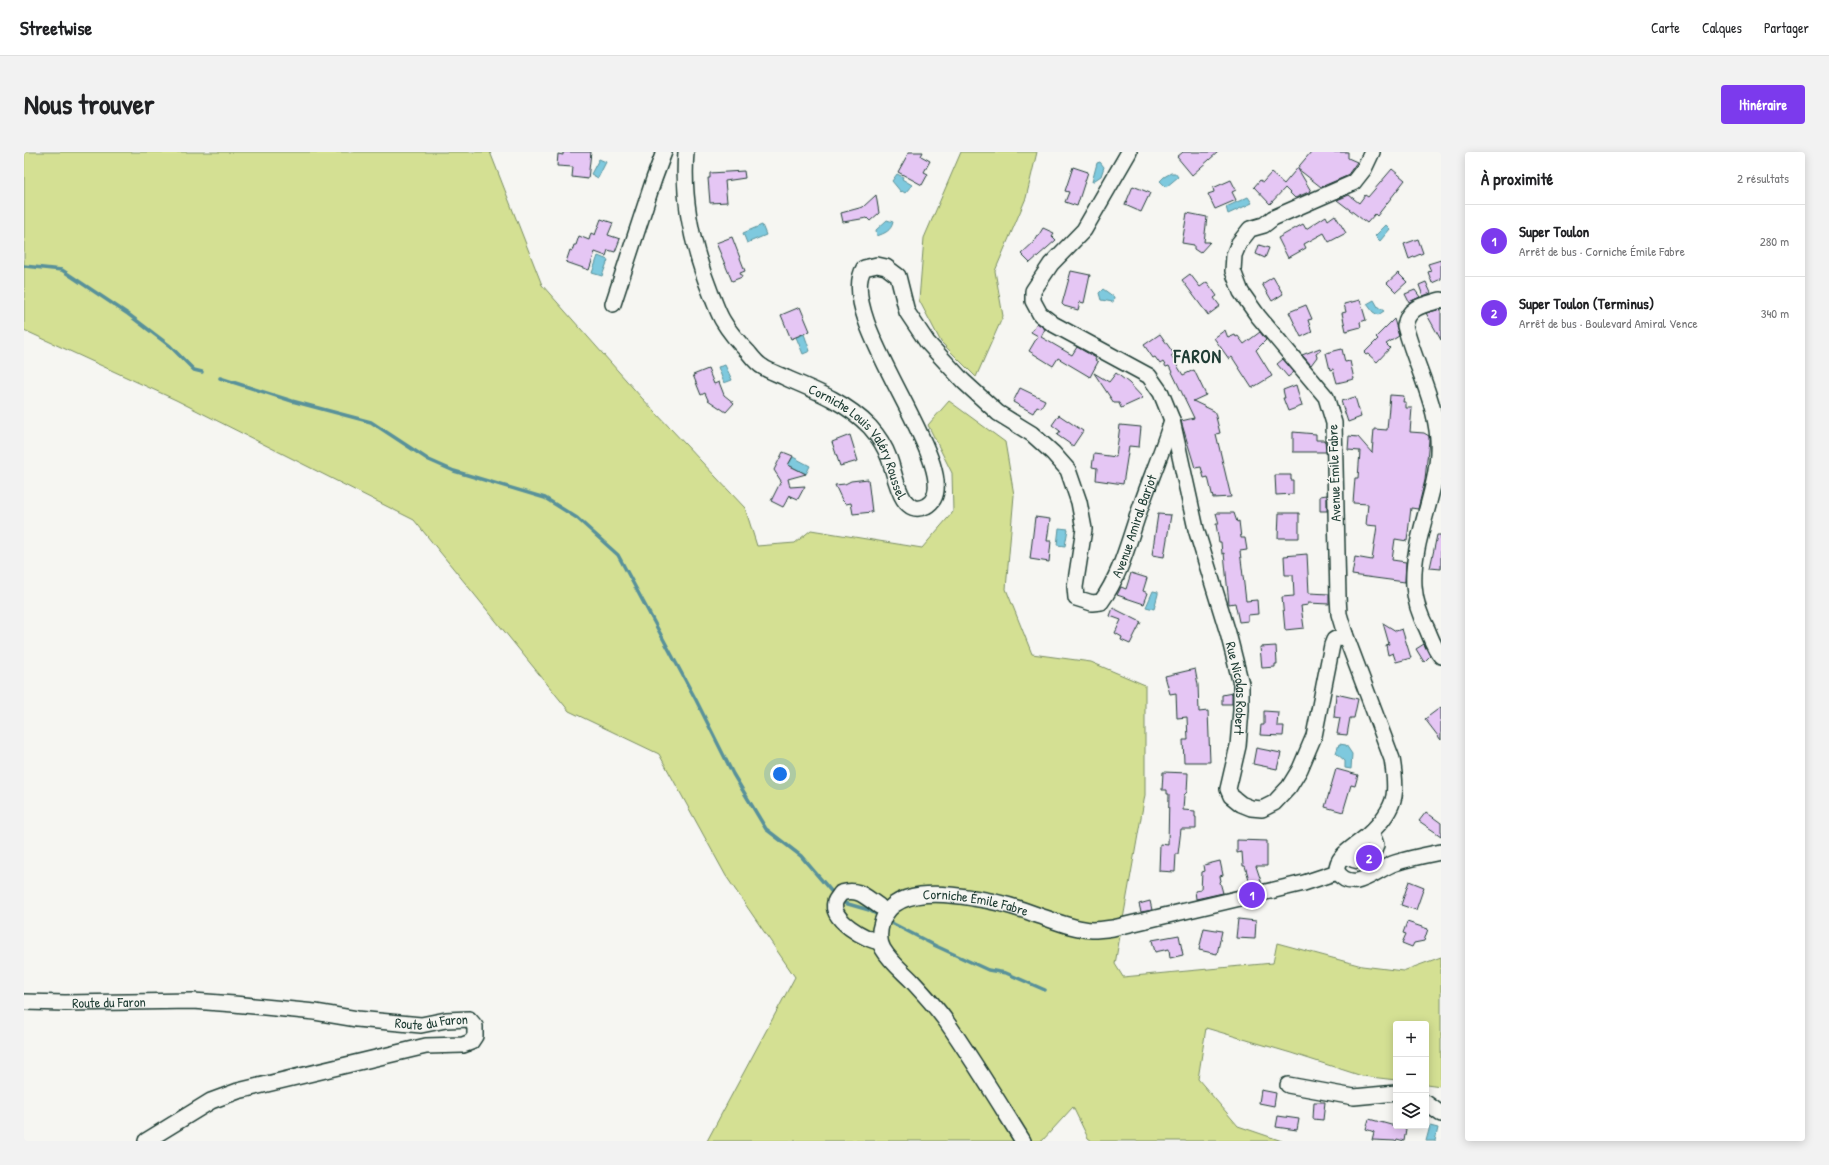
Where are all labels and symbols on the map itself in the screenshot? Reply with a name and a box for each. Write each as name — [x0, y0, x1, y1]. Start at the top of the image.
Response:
district label: FARON — [1173, 344, 1222, 369]
street label: Corniche Louis Valéry Roussel — [806, 379, 912, 503]
street label: Avenue Émile Fabre — [1322, 424, 1345, 522]
street label: Avenue Amiral Barjot — [1107, 471, 1161, 580]
street label: Rue Nicolas Robert — [1222, 640, 1251, 736]
your location — [770, 764, 790, 784]
pin: 2 — [1356, 843, 1382, 873]
pin: 1 — [1239, 880, 1265, 910]
street label: Corniche Émile Fabre — [922, 884, 1032, 920]
street label: Route du Faron — [72, 992, 146, 1012]
street label: Route du Faron — [394, 1009, 468, 1034]

